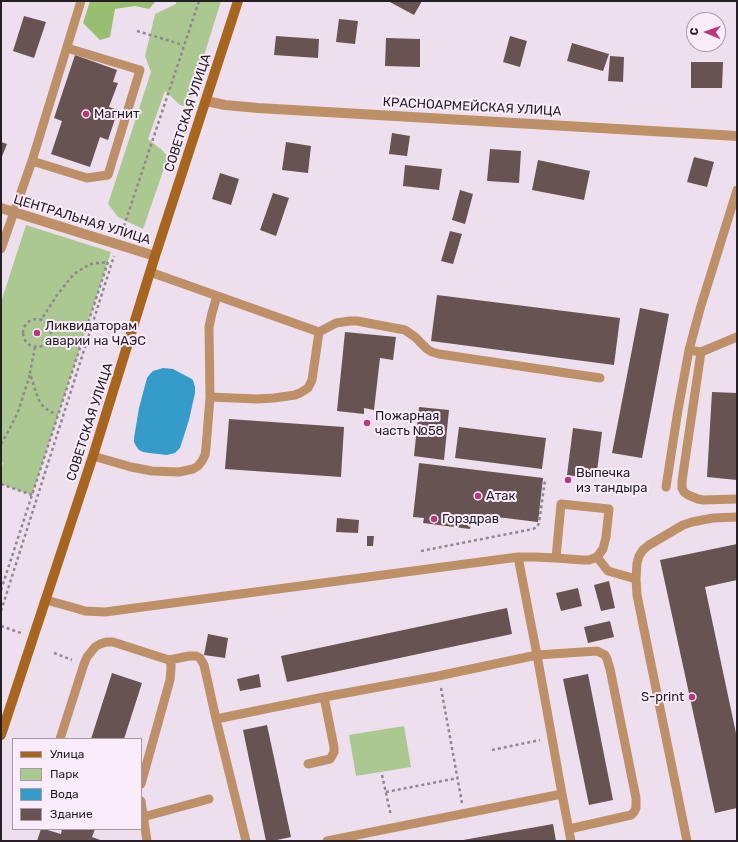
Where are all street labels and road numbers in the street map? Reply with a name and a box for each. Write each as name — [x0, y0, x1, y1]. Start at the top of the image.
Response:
street label: СОВЕТСКАЯ УЛИЦА — [162, 52, 214, 174]
street label: КРАСНОАРМЕЙСКАЯ УЛИЦА — [382, 95, 562, 119]
street label: ЦЕНТРАЛЬНАЯ УЛИЦА — [12, 192, 152, 248]
street label: СОВЕТСКАЯ УЛИЦА — [64, 361, 116, 483]

